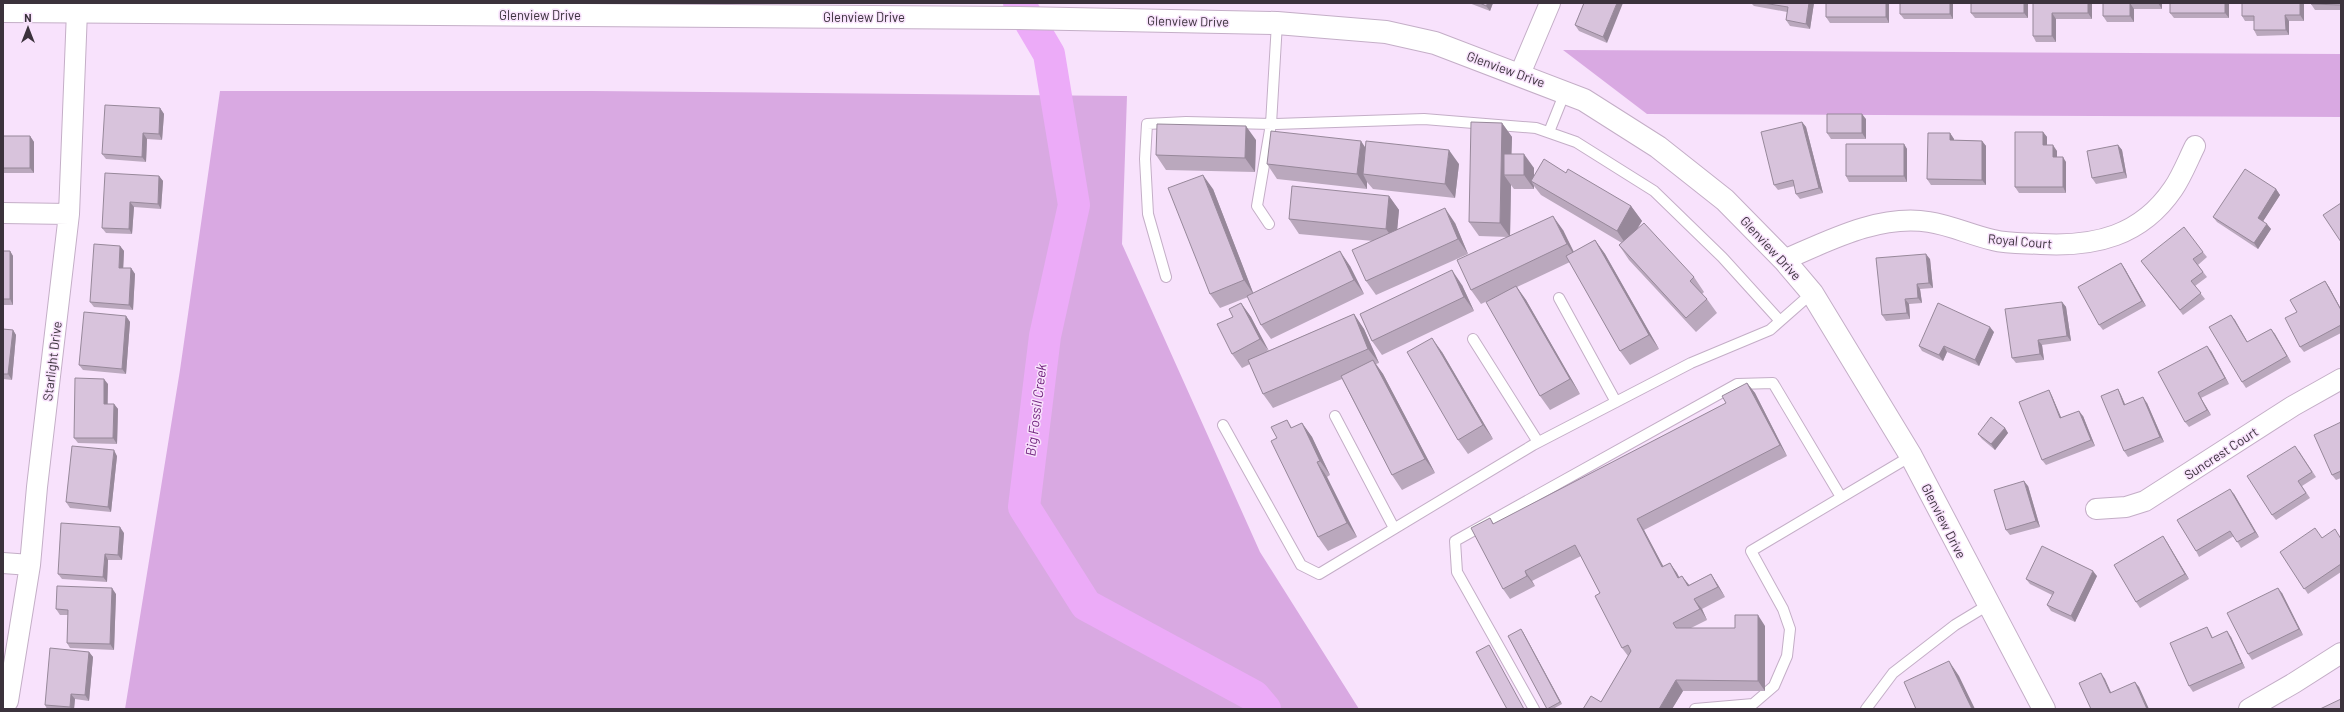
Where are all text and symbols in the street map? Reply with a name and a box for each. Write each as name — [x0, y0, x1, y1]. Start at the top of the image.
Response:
street label: Glenview Drive — [499, 7, 581, 23]
north arrow — [8, 8, 48, 48]
street label: Glenview Drive — [823, 9, 905, 25]
text: N — [24, 11, 32, 24]
street label: Glenview Drive — [1147, 12, 1229, 30]
street label: Glenview Drive — [1465, 47, 1547, 91]
street label: Glenview Drive — [1737, 213, 1805, 283]
street label: Royal Court — [1987, 230, 2053, 252]
street label: Starlight Drive — [39, 320, 65, 402]
water label: Big Fossil Creek — [1021, 363, 1050, 457]
street label: Suncrest Court — [2181, 423, 2261, 483]
street label: Glenview Drive — [1918, 481, 1970, 561]

